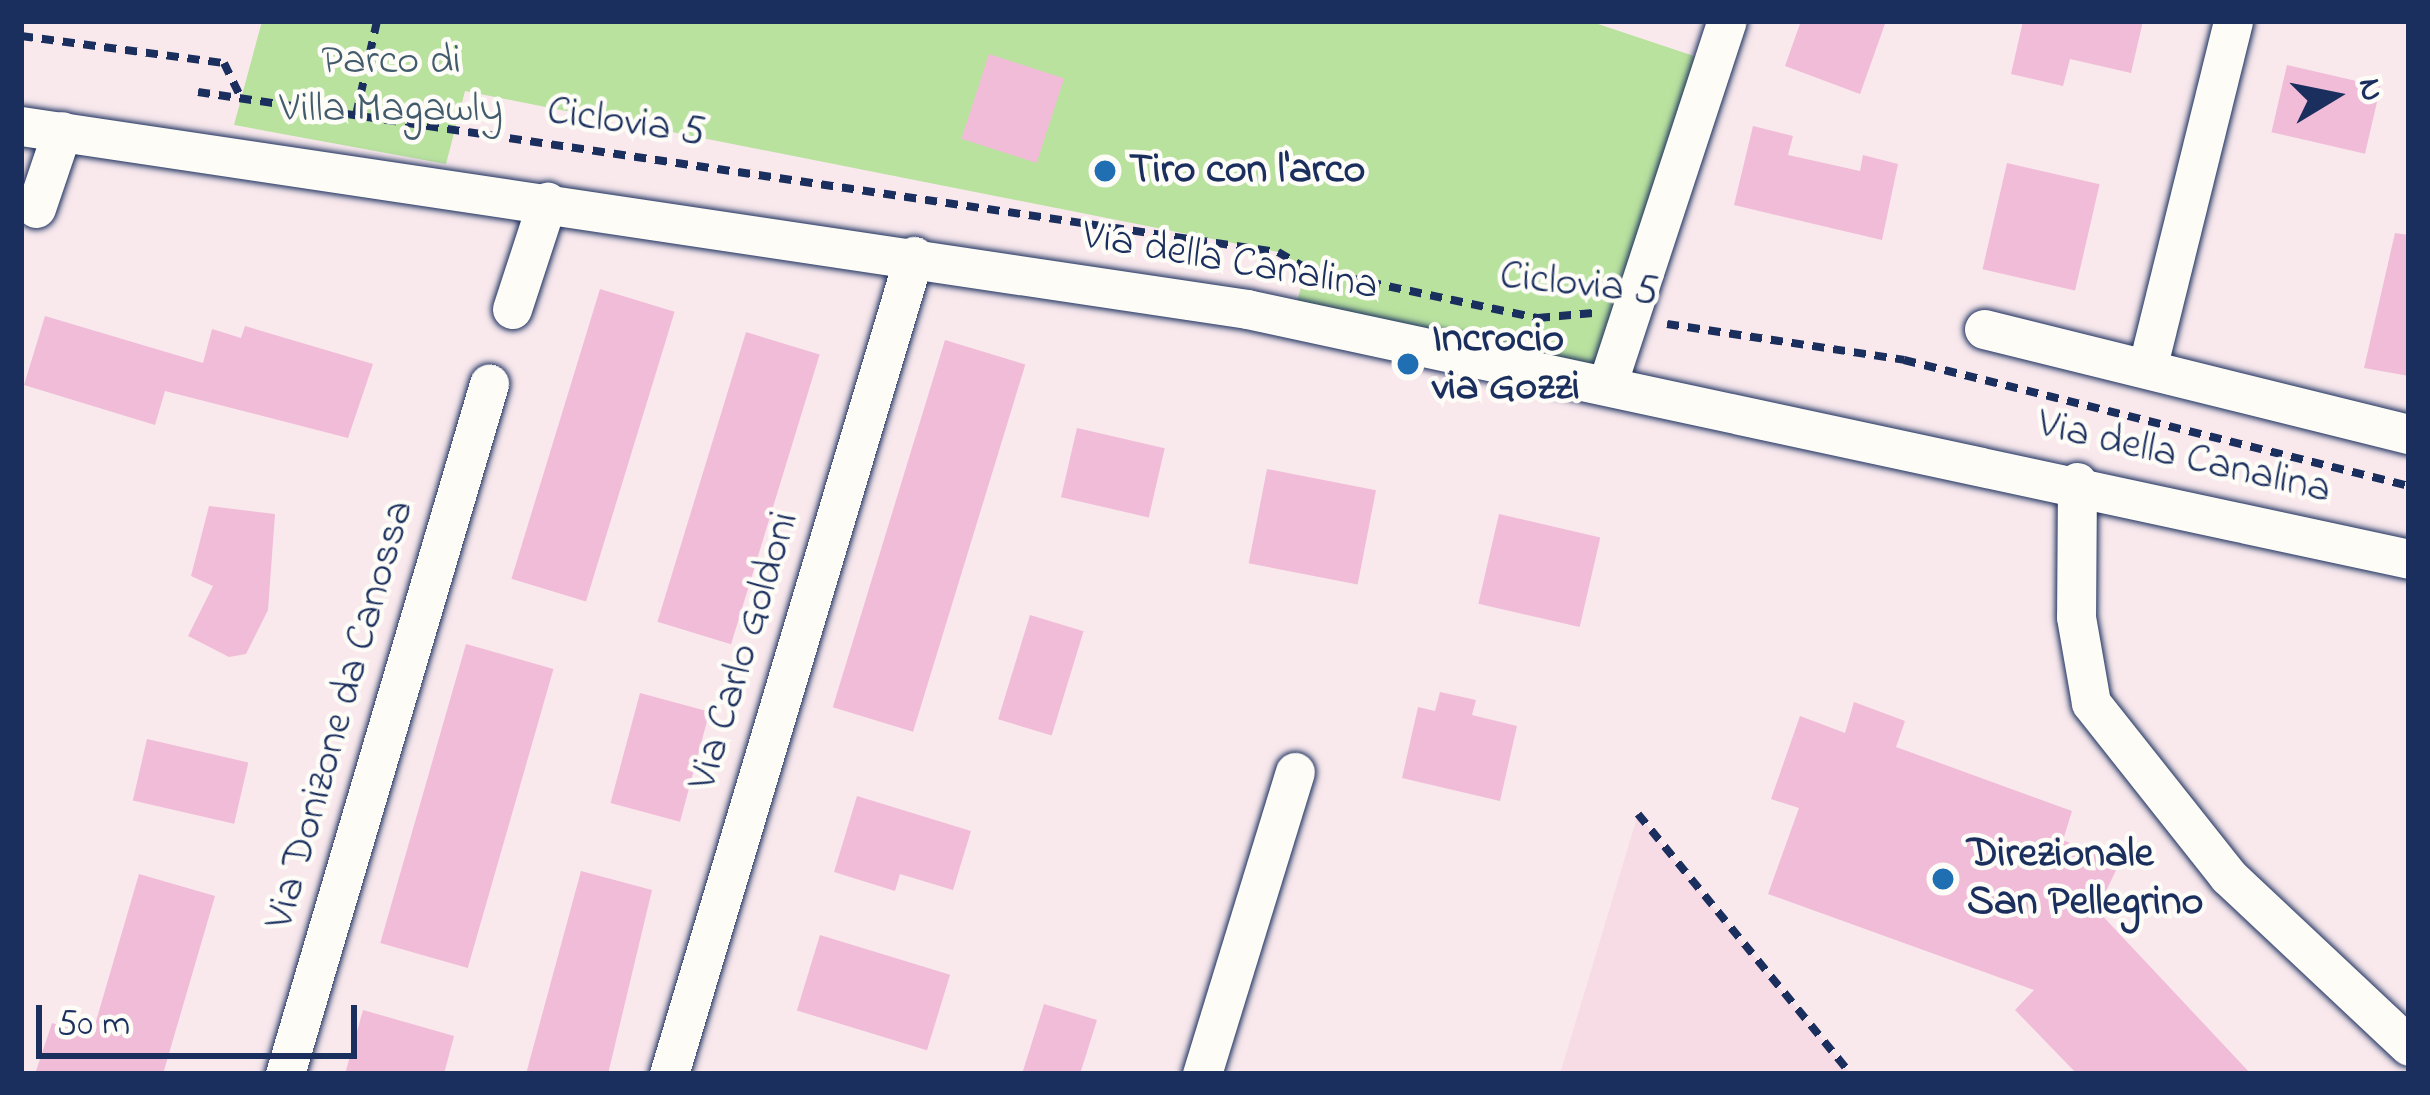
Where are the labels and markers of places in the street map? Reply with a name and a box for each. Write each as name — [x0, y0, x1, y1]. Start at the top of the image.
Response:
place label: Tiro con l'arco — [1129, 146, 1365, 196]
marker: Tiro con l'arco — [1092, 158, 1118, 184]
place label: Incrocio via Gozzi — [1432, 315, 1580, 413]
marker: Incrocio via Gozzi — [1395, 351, 1421, 377]
place label: Direzionale San Pellegrino — [1967, 830, 2203, 928]
marker: Direzionale San Pellegrino — [1930, 866, 1956, 892]

